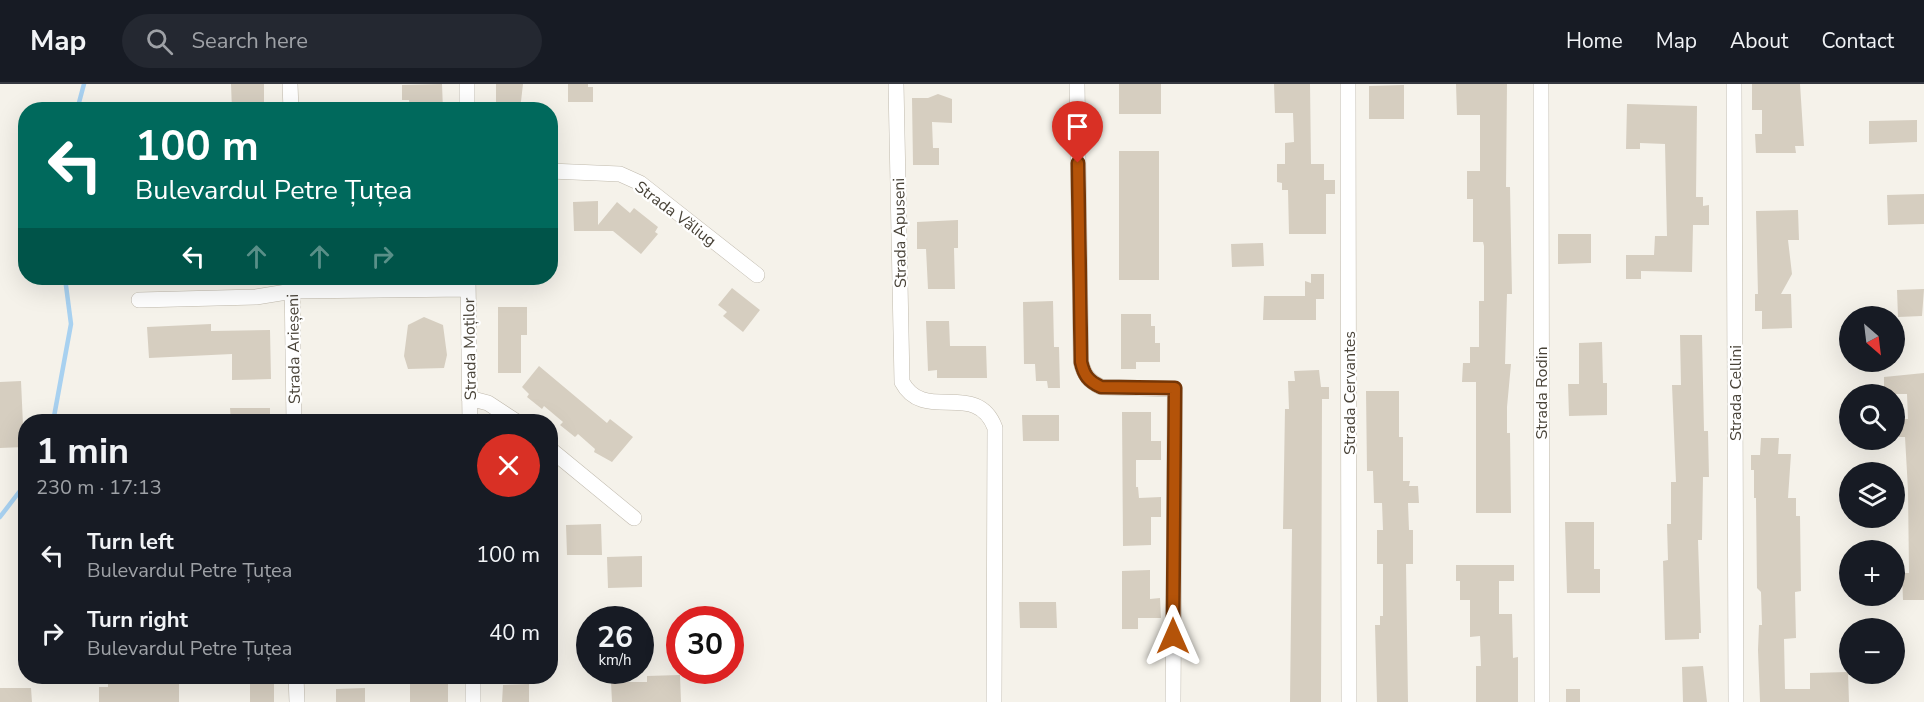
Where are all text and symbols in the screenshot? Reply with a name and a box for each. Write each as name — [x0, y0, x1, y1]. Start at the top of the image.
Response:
search box — [122, 14, 542, 68]
text: Map — [30, 22, 86, 60]
icon: search — [143, 25, 176, 58]
text: Search here — [191, 26, 308, 56]
text: Home — [1566, 27, 1623, 55]
text: Map — [1656, 27, 1697, 55]
text: About — [1730, 27, 1788, 55]
text: Contact — [1821, 27, 1894, 55]
pin — [1052, 101, 1103, 163]
icon: arrive — [1061, 110, 1094, 143]
text: 100 m — [135, 118, 259, 175]
icon: left — [36, 126, 114, 204]
text: Bulevardul Petre Țuțea — [135, 172, 412, 209]
street label: Strada Văliug — [630, 176, 721, 252]
street label: Strada Apuseni — [888, 178, 912, 288]
icon: left — [177, 240, 210, 273]
icon: ahead — [240, 240, 273, 273]
icon: ahead — [303, 240, 336, 273]
icon: right — [366, 240, 399, 273]
street label: Strada Arieșeni — [282, 294, 306, 404]
street label: Strada Moților — [458, 297, 482, 400]
north arrow — [1839, 306, 1905, 372]
map controls — [1839, 306, 1905, 684]
street label: Strada Cervantes — [1339, 331, 1361, 455]
street label: Strada Cellini — [1725, 345, 1747, 441]
street label: Strada Rodin — [1531, 346, 1553, 440]
button: search — [1839, 384, 1905, 450]
text: 1 min — [36, 427, 129, 476]
button: close — [477, 434, 540, 497]
button: layers — [1839, 462, 1905, 528]
text: 230 m · 17:13 — [36, 474, 162, 501]
text: Turn left — [87, 527, 174, 557]
icon: left — [36, 539, 69, 572]
text: 100 m — [476, 540, 540, 570]
button: + — [1839, 540, 1905, 606]
text: Bulevardul Petre Țuțea — [87, 557, 292, 584]
position arrow — [1141, 604, 1205, 668]
text: Turn right — [87, 605, 188, 635]
speed limit sign: 30 — [666, 606, 744, 684]
icon: right — [36, 617, 69, 650]
text: 26 — [597, 617, 633, 658]
text: 40 m — [489, 618, 540, 648]
button: − — [1839, 618, 1905, 684]
text: Bulevardul Petre Țuțea — [87, 635, 292, 662]
text: km/h — [598, 650, 632, 670]

